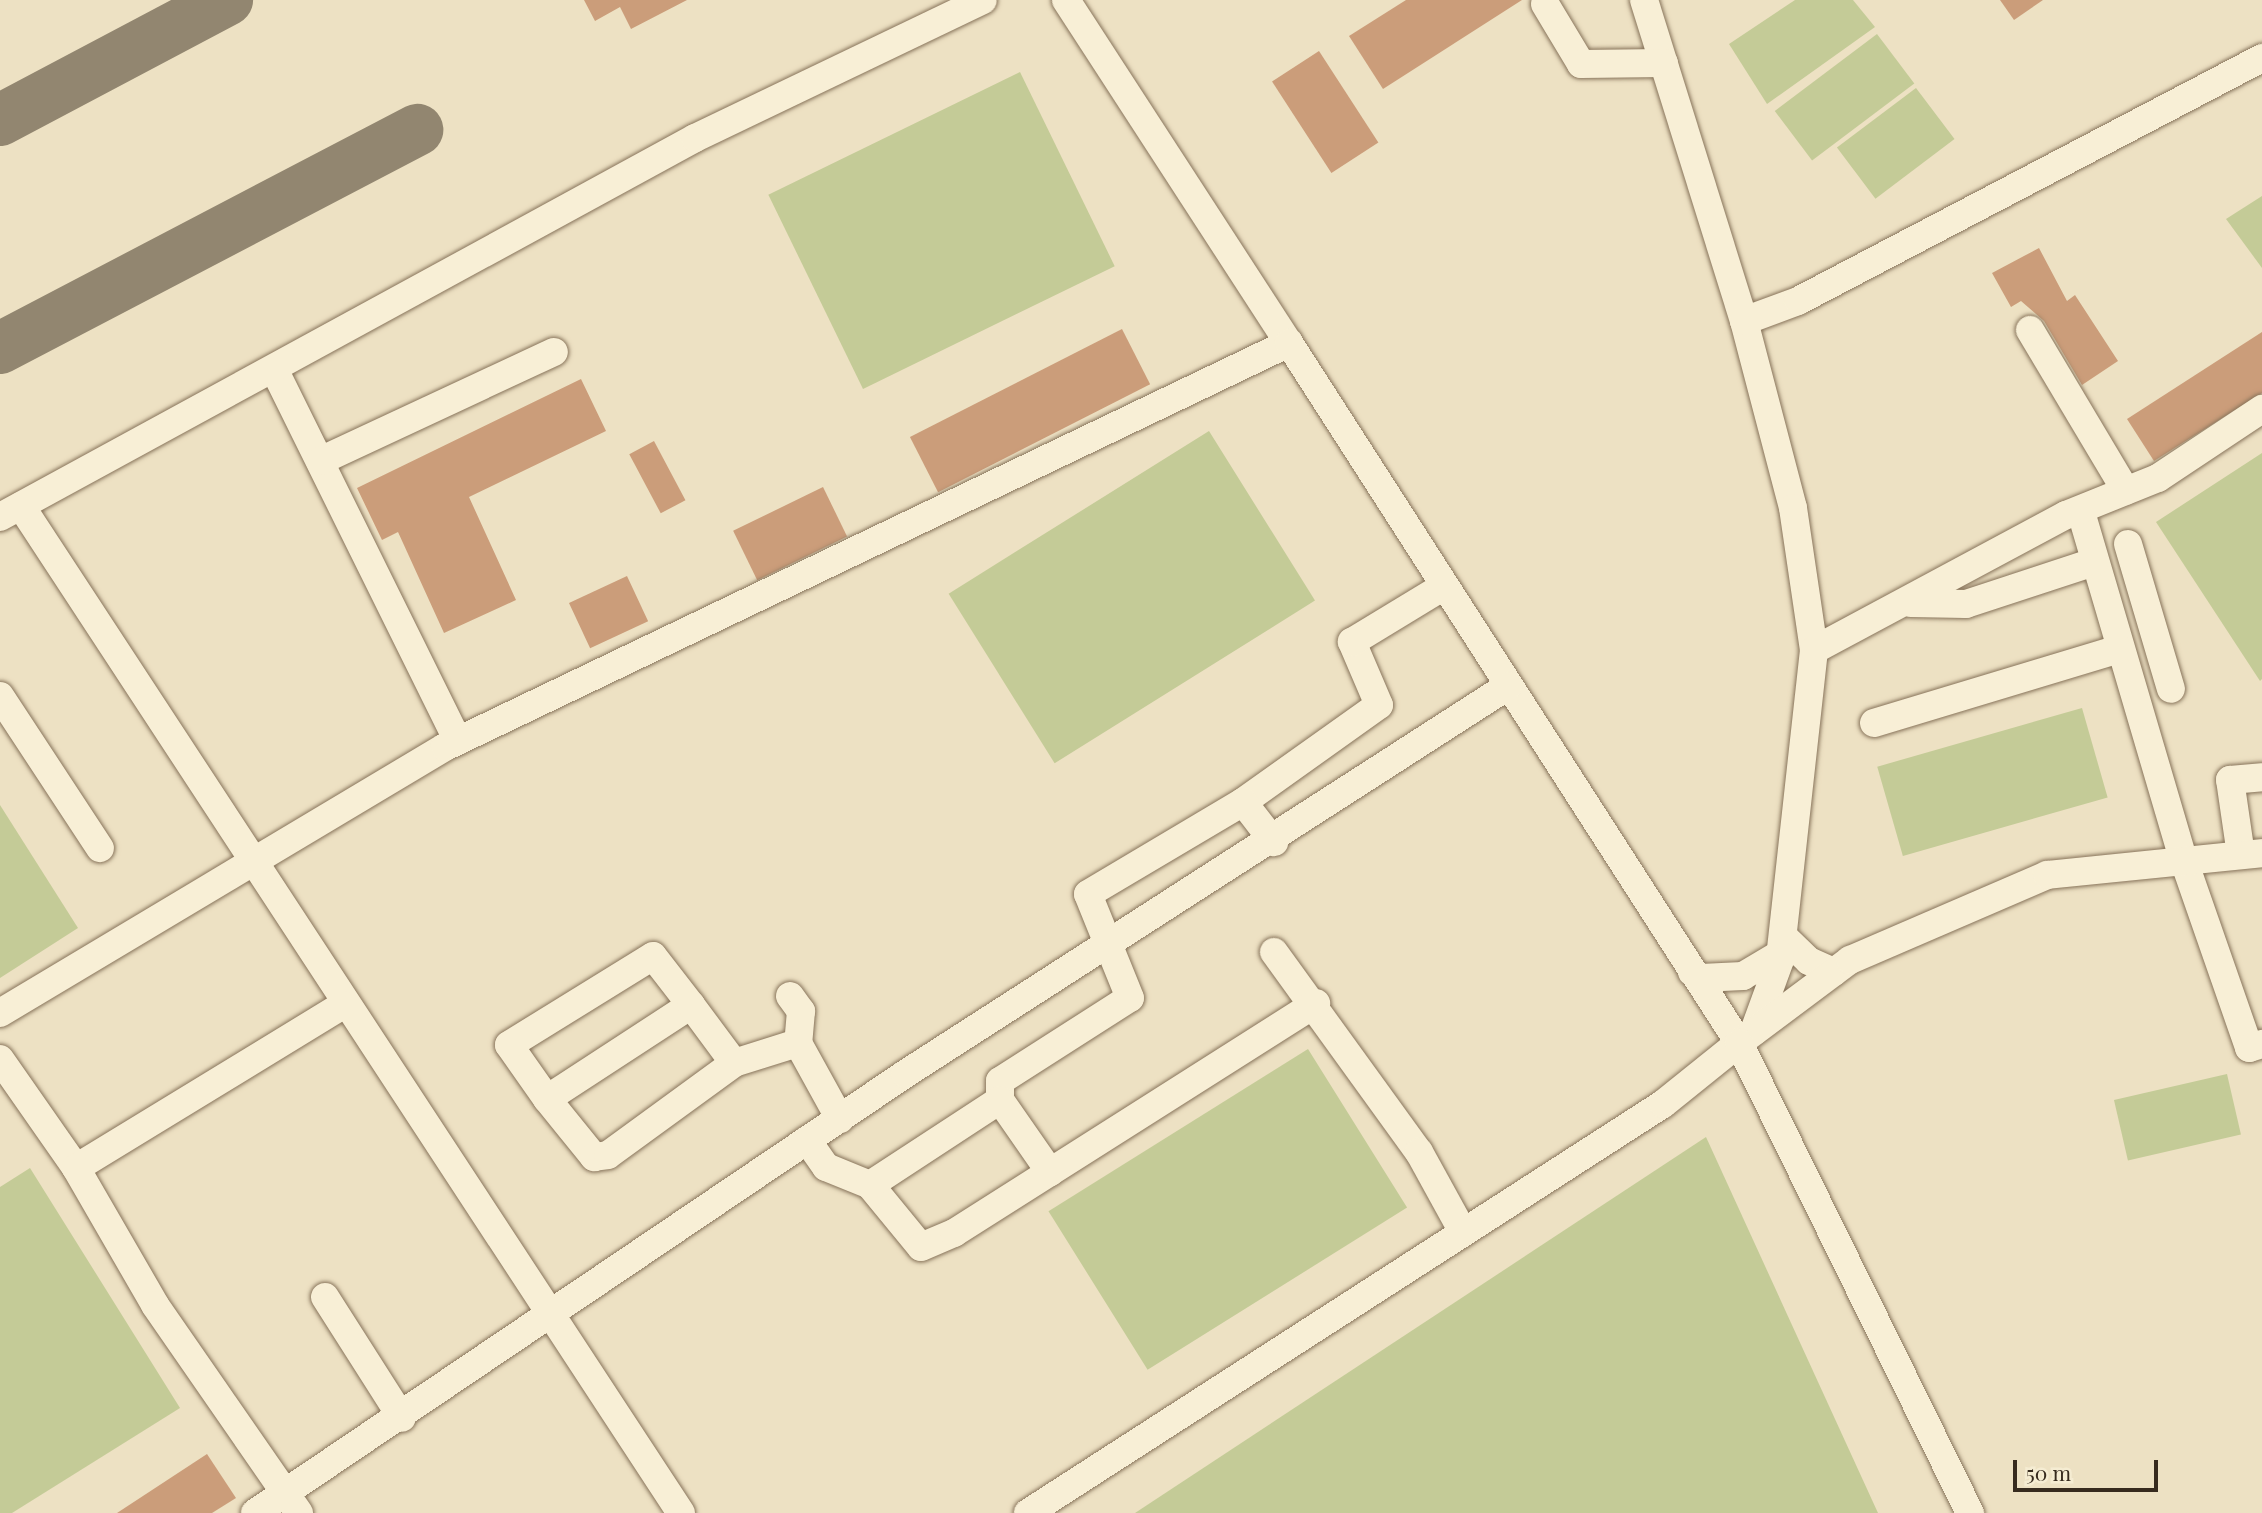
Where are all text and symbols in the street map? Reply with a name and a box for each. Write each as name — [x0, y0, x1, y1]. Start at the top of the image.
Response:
scale bar — [2017, 1446, 2162, 1490]
text: 50 m — [2026, 1458, 2071, 1486]

